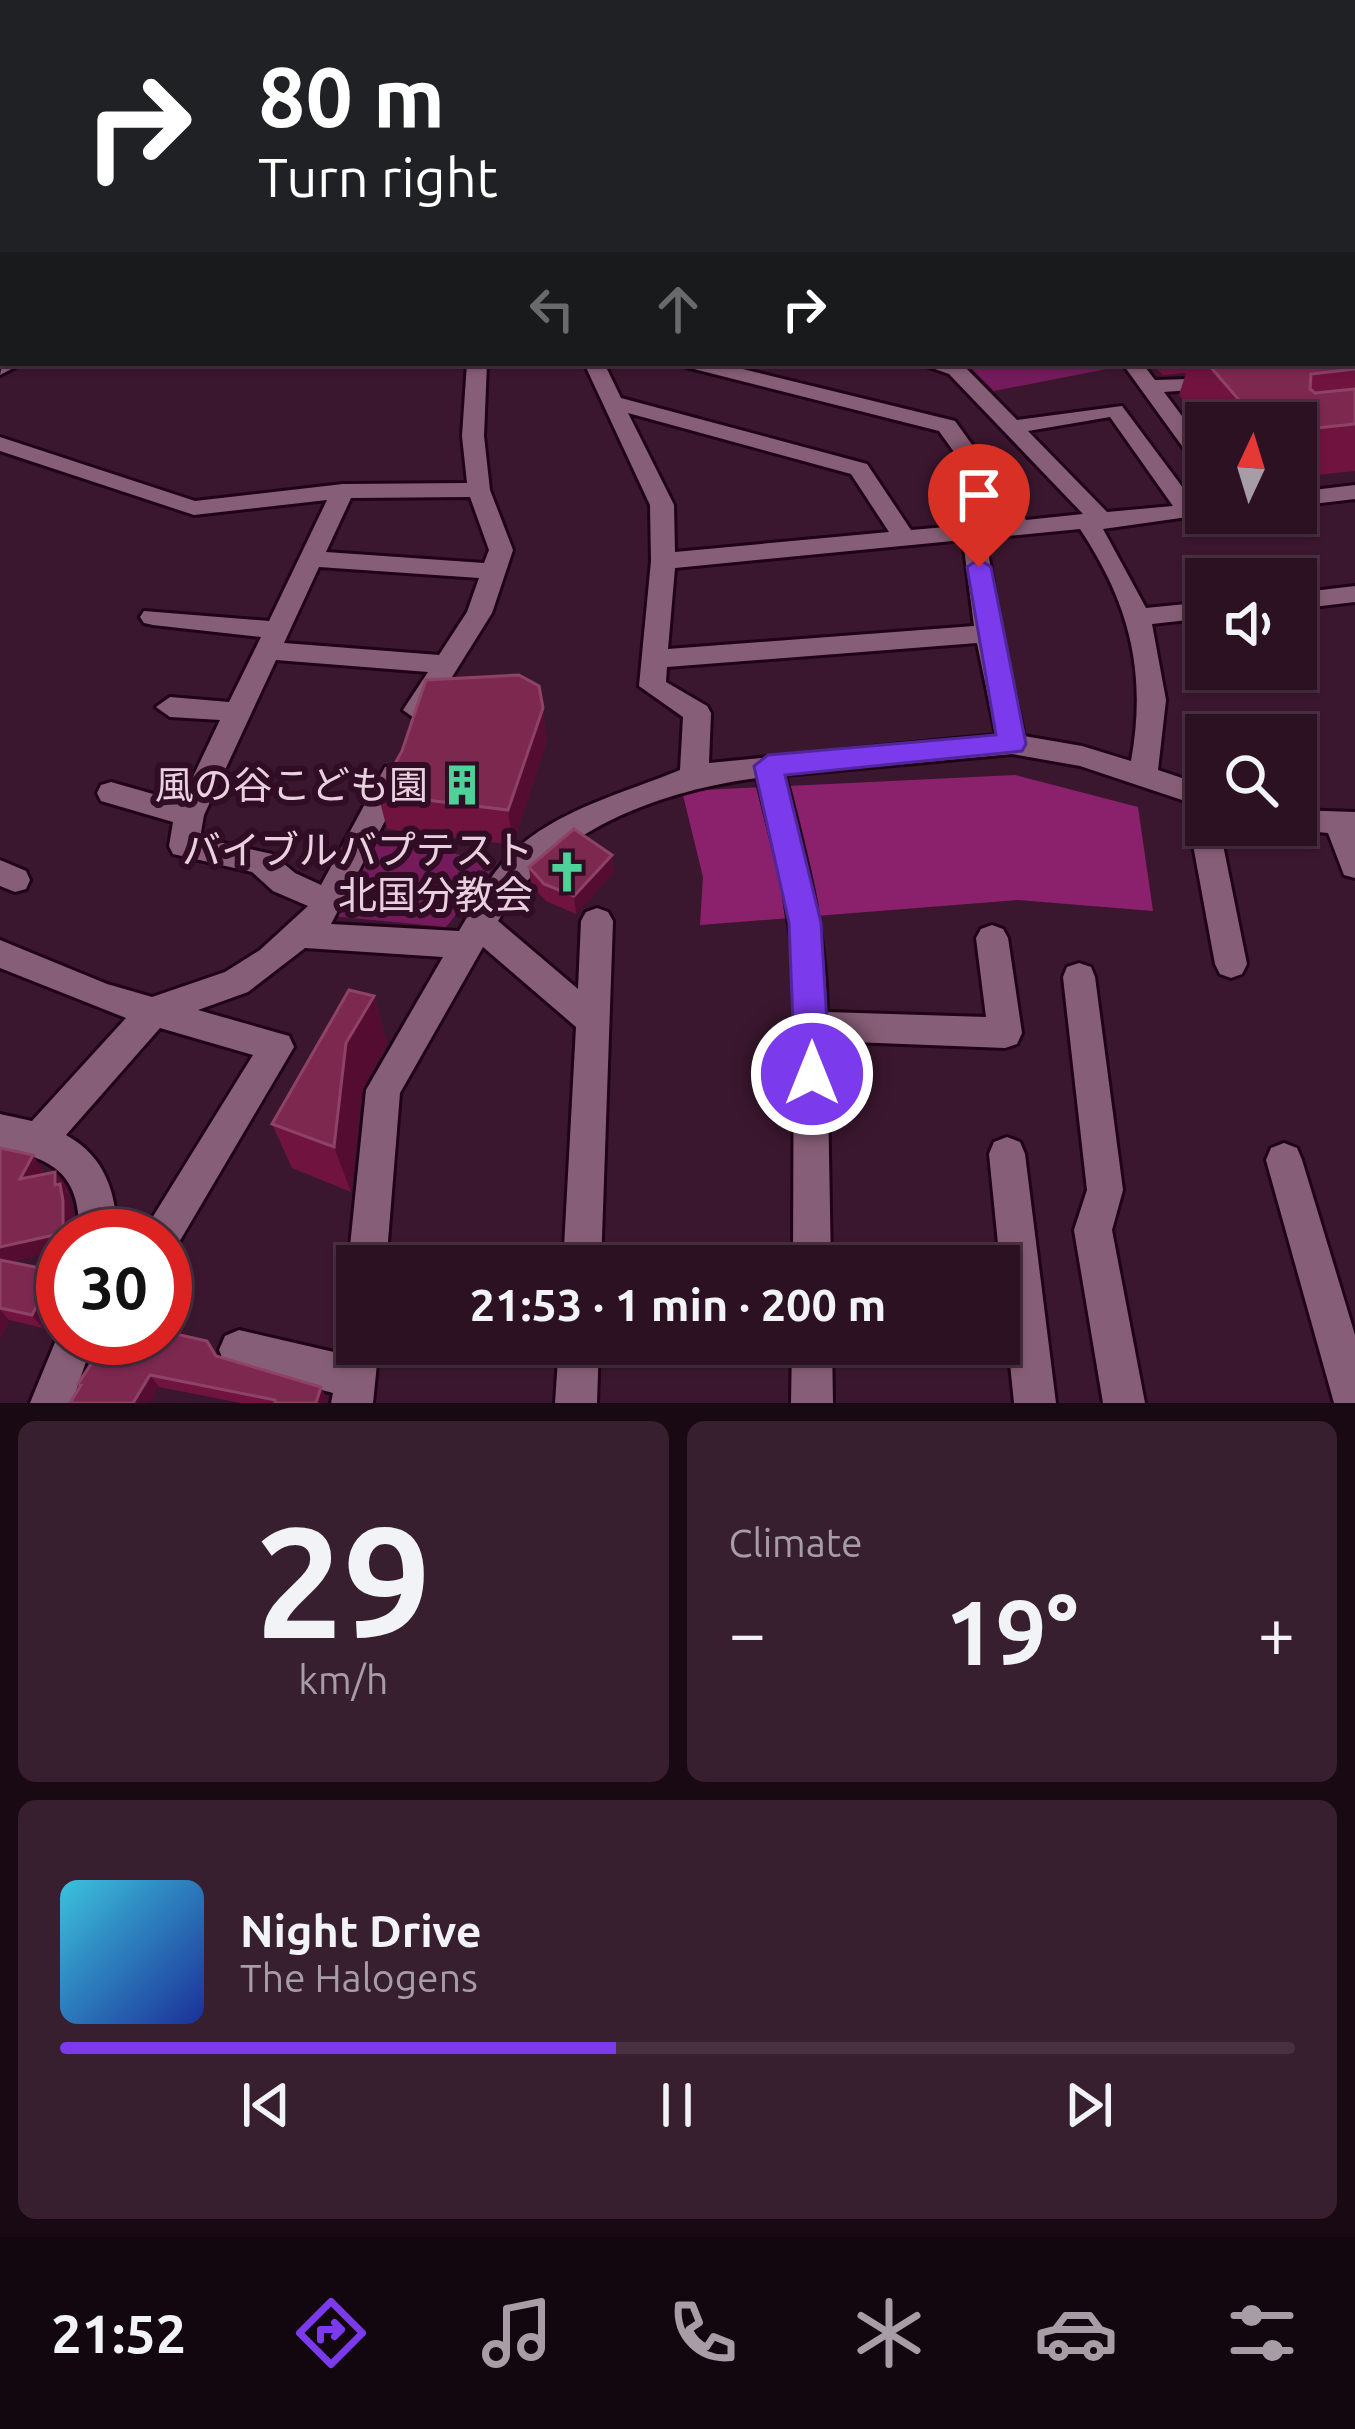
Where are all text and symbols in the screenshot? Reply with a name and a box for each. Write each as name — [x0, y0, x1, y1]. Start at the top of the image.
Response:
icon: right — [60, 48, 216, 204]
text: 80 m — [258, 49, 445, 143]
text: Turn right — [258, 147, 498, 207]
icon: left — [519, 276, 585, 342]
icon: ahead — [645, 276, 711, 342]
icon: right — [771, 276, 837, 342]
north arrow — [1185, 402, 1317, 534]
map controls — [1185, 402, 1317, 846]
pin — [928, 444, 1030, 567]
icon: arrive — [946, 462, 1012, 528]
button: sound — [1185, 558, 1317, 690]
button: search — [1185, 714, 1317, 846]
building icon: 風の谷こども園 — [439, 762, 485, 808]
place label: 風の谷こども園 — [155, 763, 428, 806]
place label: バイブルバプテスト 北国分教会 — [182, 828, 533, 916]
church icon: バイブルバプテスト 北国分教会 — [544, 849, 590, 895]
position arrow — [749, 1011, 875, 1137]
speed limit sign: 30 — [36, 1209, 192, 1365]
text: 21:53 · 1 min · 200 m — [470, 1279, 886, 1330]
text: 29 — [255, 1493, 431, 1667]
text: Climate — [729, 1521, 863, 1564]
text: 19° — [945, 1581, 1078, 1682]
text: − — [729, 1595, 766, 1669]
text: + — [1258, 1595, 1295, 1669]
text: km/h — [298, 1658, 388, 1701]
text: Night Drive — [240, 1905, 482, 1956]
text: The Halogens — [240, 1956, 478, 1999]
icon: previous — [233, 2072, 299, 2138]
icon: pause — [644, 2072, 710, 2138]
icon: next — [1056, 2072, 1122, 2138]
icon: directions — [289, 2291, 373, 2375]
icon: music — [475, 2291, 559, 2375]
icon: phone — [661, 2291, 745, 2375]
icon: climate — [847, 2291, 931, 2375]
icon: car — [1034, 2291, 1118, 2375]
icon: filters — [1220, 2291, 1304, 2375]
text: 21:52 — [51, 2303, 186, 2363]

